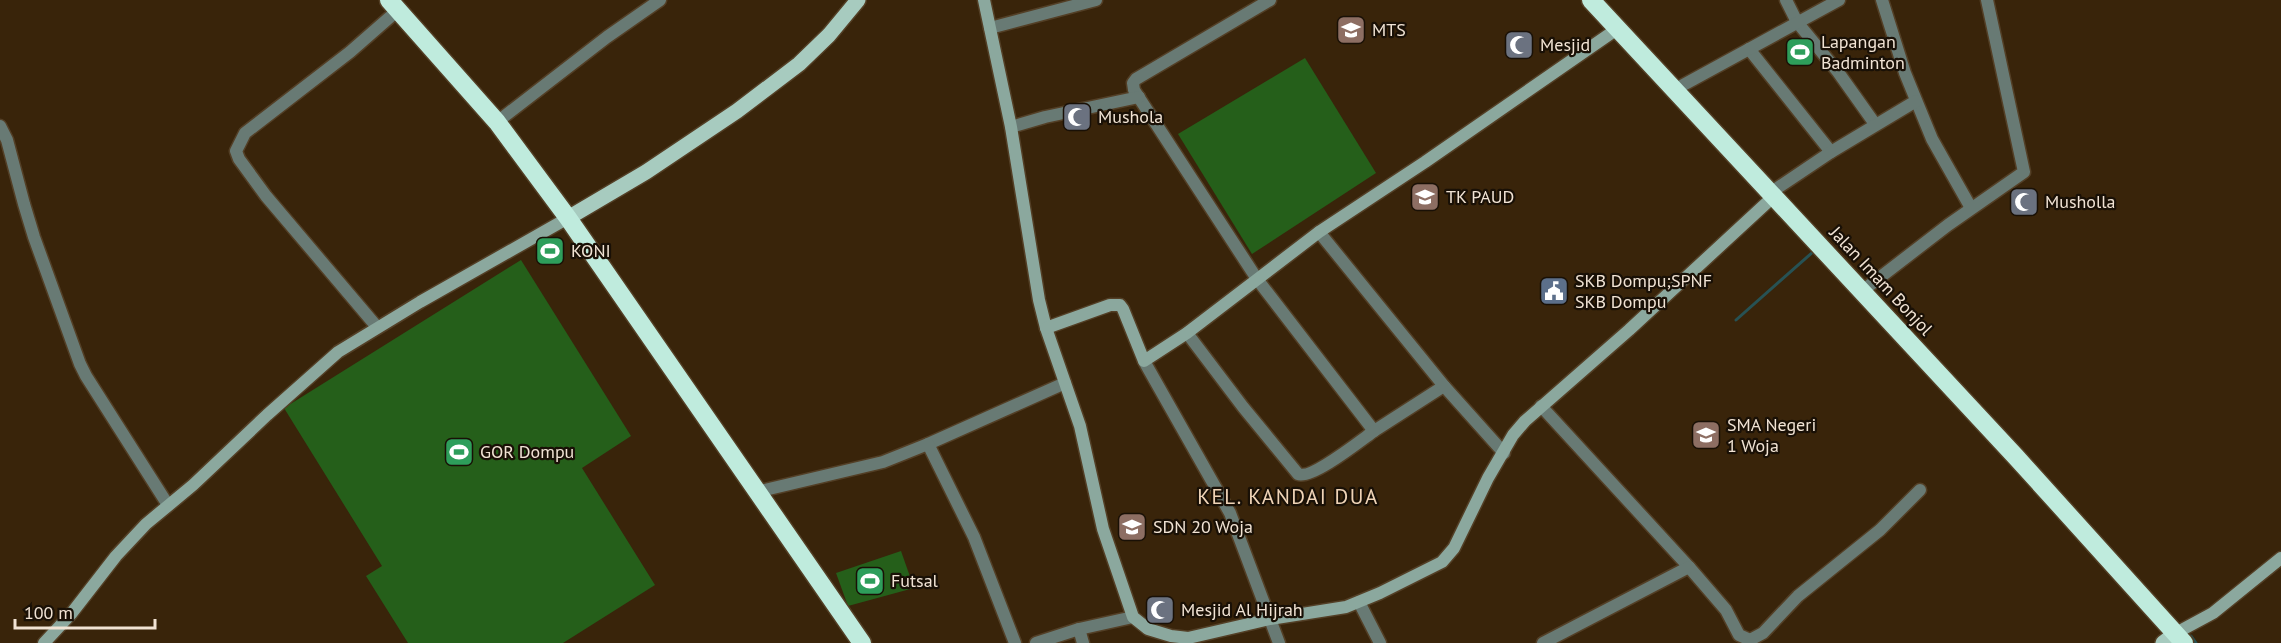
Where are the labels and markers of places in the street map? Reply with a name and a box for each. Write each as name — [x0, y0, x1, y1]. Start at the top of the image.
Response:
school or university icon: MTS — [1335, 14, 1367, 46]
place label: MTS — [1372, 18, 1406, 41]
mosque icon: Mesjid — [1503, 29, 1535, 61]
place label: Lapangan Badminton — [1821, 30, 1905, 74]
place label: Mesjid — [1540, 33, 1590, 56]
sports icon: Lapangan Badminton — [1784, 36, 1816, 68]
mosque icon: Mushola — [1061, 101, 1093, 133]
place label: Mushola — [1098, 105, 1163, 128]
school or university icon: TK PAUD — [1409, 181, 1441, 213]
place label: TK PAUD — [1446, 185, 1514, 208]
mosque icon: Musholla — [2008, 186, 2040, 218]
place label: Musholla — [2045, 190, 2115, 213]
sports icon: KONI — [534, 235, 566, 267]
place label: KONI — [571, 239, 611, 262]
place label: SKB Dompu;SPNF SKB Dompu — [1575, 269, 1712, 313]
public building icon: SKB Dompu;SPNF SKB Dompu — [1538, 275, 1570, 307]
place label: SMA Negeri 1 Woja — [1727, 413, 1816, 457]
school or university icon: SMA Negeri 1 Woja — [1690, 419, 1722, 451]
sports icon: GOR Dompu — [443, 436, 475, 468]
place label: GOR Dompu — [480, 440, 574, 463]
school or university icon: SDN 20 Woja — [1116, 511, 1148, 543]
place label: SDN 20 Woja — [1153, 515, 1253, 538]
sports icon: Futsal — [854, 565, 886, 597]
place label: Futsal — [891, 569, 939, 592]
mosque icon: Mesjid Al Hijrah — [1144, 594, 1176, 626]
place label: Mesjid Al Hijrah — [1181, 598, 1303, 621]

